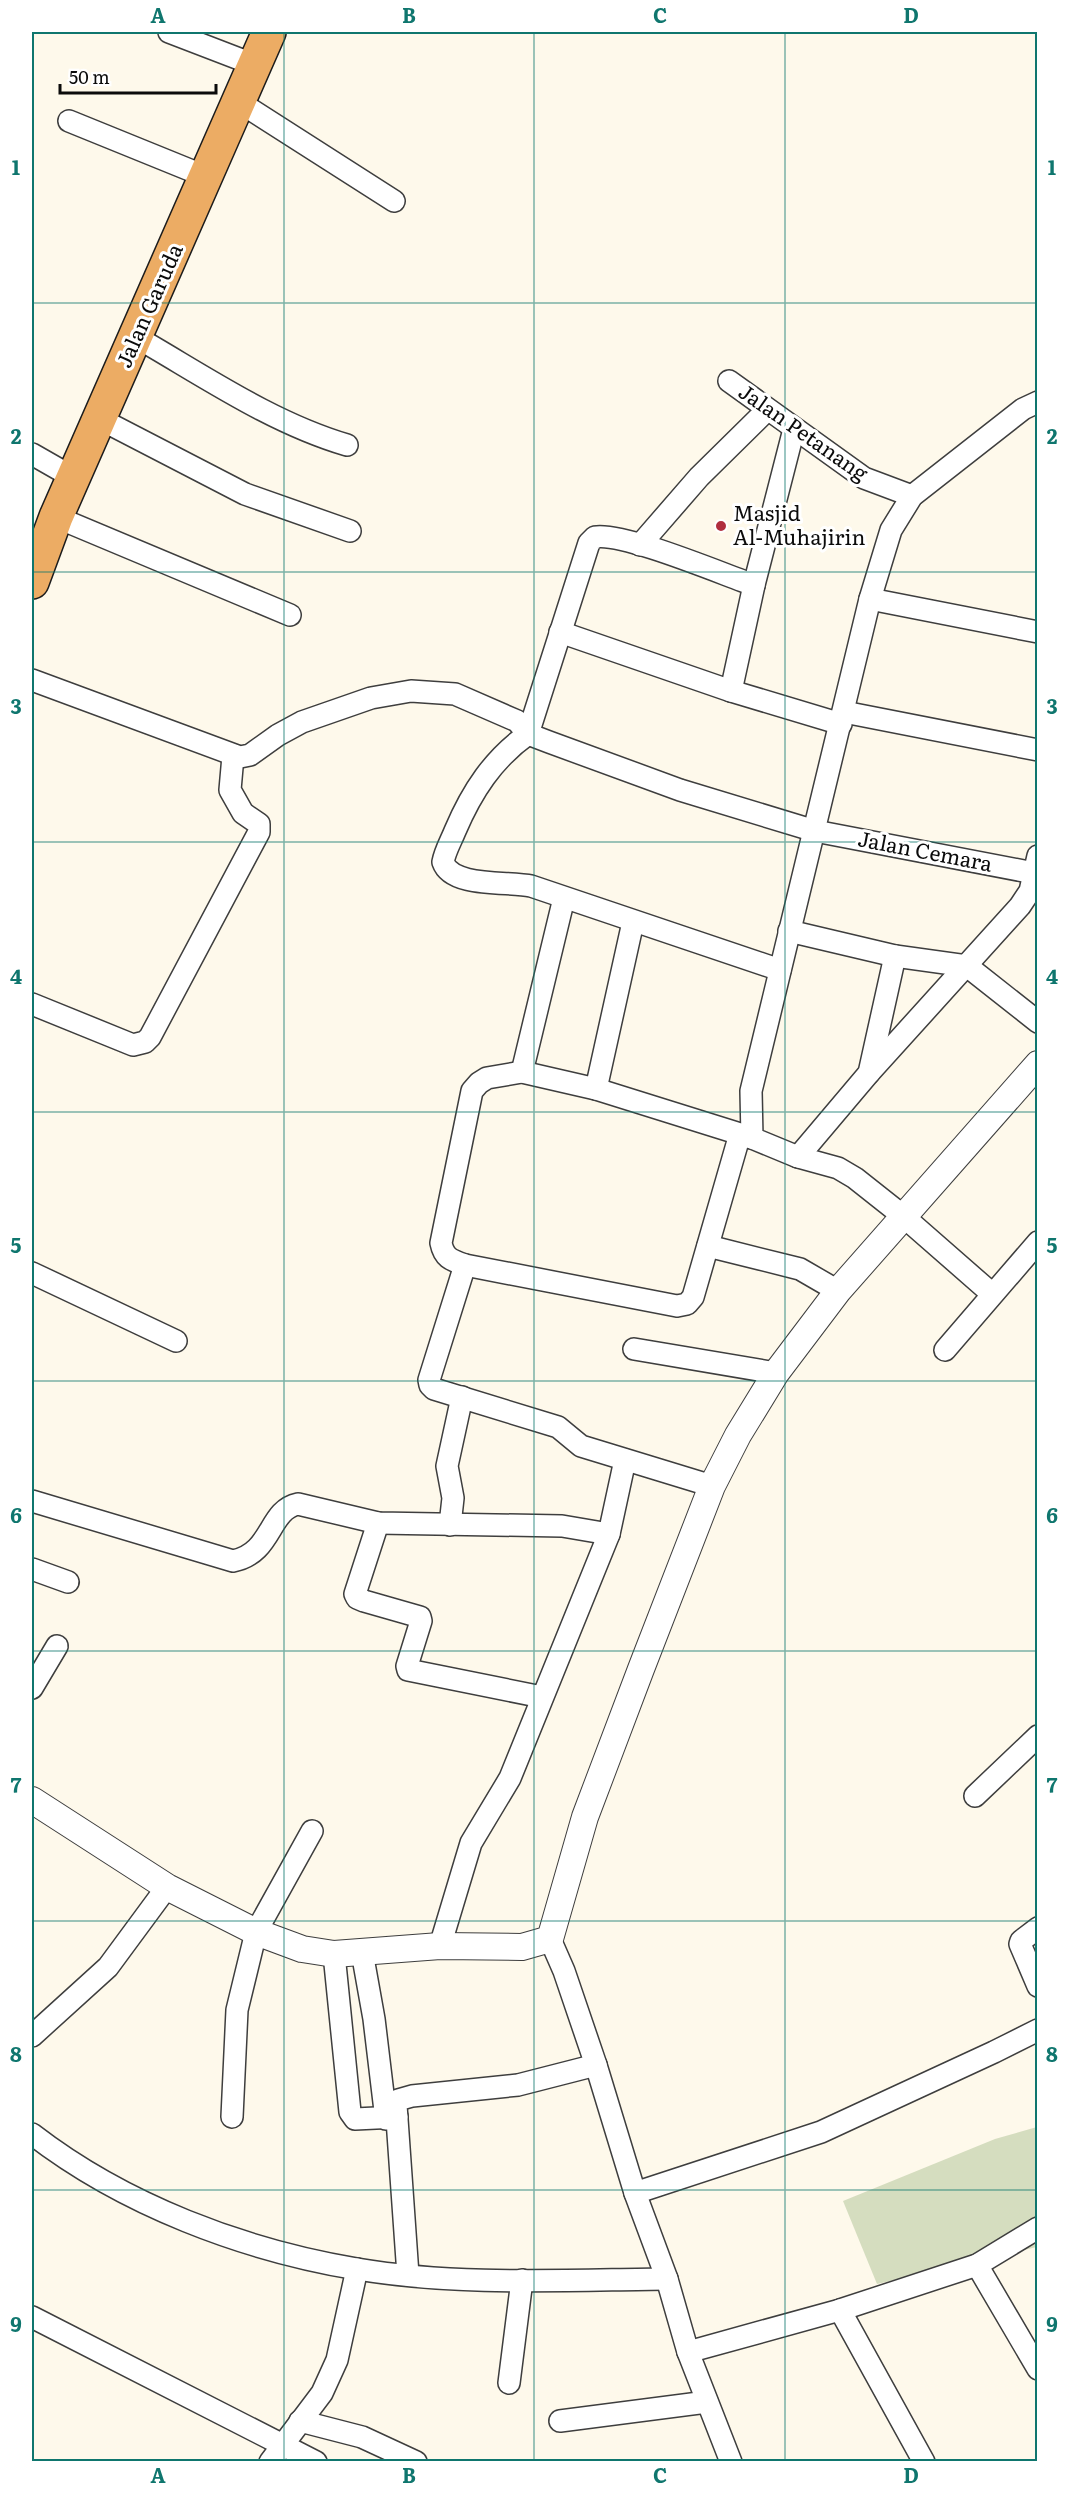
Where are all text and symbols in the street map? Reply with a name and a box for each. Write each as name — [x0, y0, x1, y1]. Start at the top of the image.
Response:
text: A — [150, 0, 166, 29]
text: B — [402, 0, 416, 29]
text: C — [653, 0, 667, 29]
text: D — [903, 0, 919, 29]
scale bar — [60, 57, 216, 95]
text: 50 m — [69, 63, 110, 90]
text: 1 — [12, 151, 20, 181]
text: 1 — [1048, 151, 1056, 181]
street label: Jalan Garuda — [107, 237, 189, 372]
street label: Jalan Petanang — [733, 375, 876, 487]
text: 2 — [11, 420, 22, 450]
text: 2 — [1047, 420, 1058, 450]
place label: Masjid Al-Muhajirin — [733, 496, 866, 551]
marker: Masjid Al-Muhajirin — [714, 519, 728, 533]
text: 3 — [10, 690, 22, 720]
text: 3 — [1046, 690, 1058, 720]
street label: Jalan Cemara — [856, 821, 996, 878]
text: 4 — [10, 960, 22, 990]
text: 4 — [1046, 960, 1058, 990]
text: 5 — [11, 1229, 22, 1259]
text: 5 — [1047, 1229, 1058, 1259]
text: 6 — [10, 1499, 22, 1529]
text: 6 — [1046, 1499, 1058, 1529]
text: 7 — [11, 1769, 22, 1799]
text: 7 — [1047, 1769, 1058, 1799]
text: 8 — [10, 2038, 22, 2068]
text: 8 — [1046, 2038, 1058, 2068]
text: 9 — [10, 2308, 22, 2338]
text: 9 — [1046, 2308, 1058, 2338]
text: A — [150, 2459, 166, 2489]
text: B — [402, 2459, 416, 2489]
text: C — [653, 2459, 667, 2489]
text: D — [903, 2459, 919, 2489]

